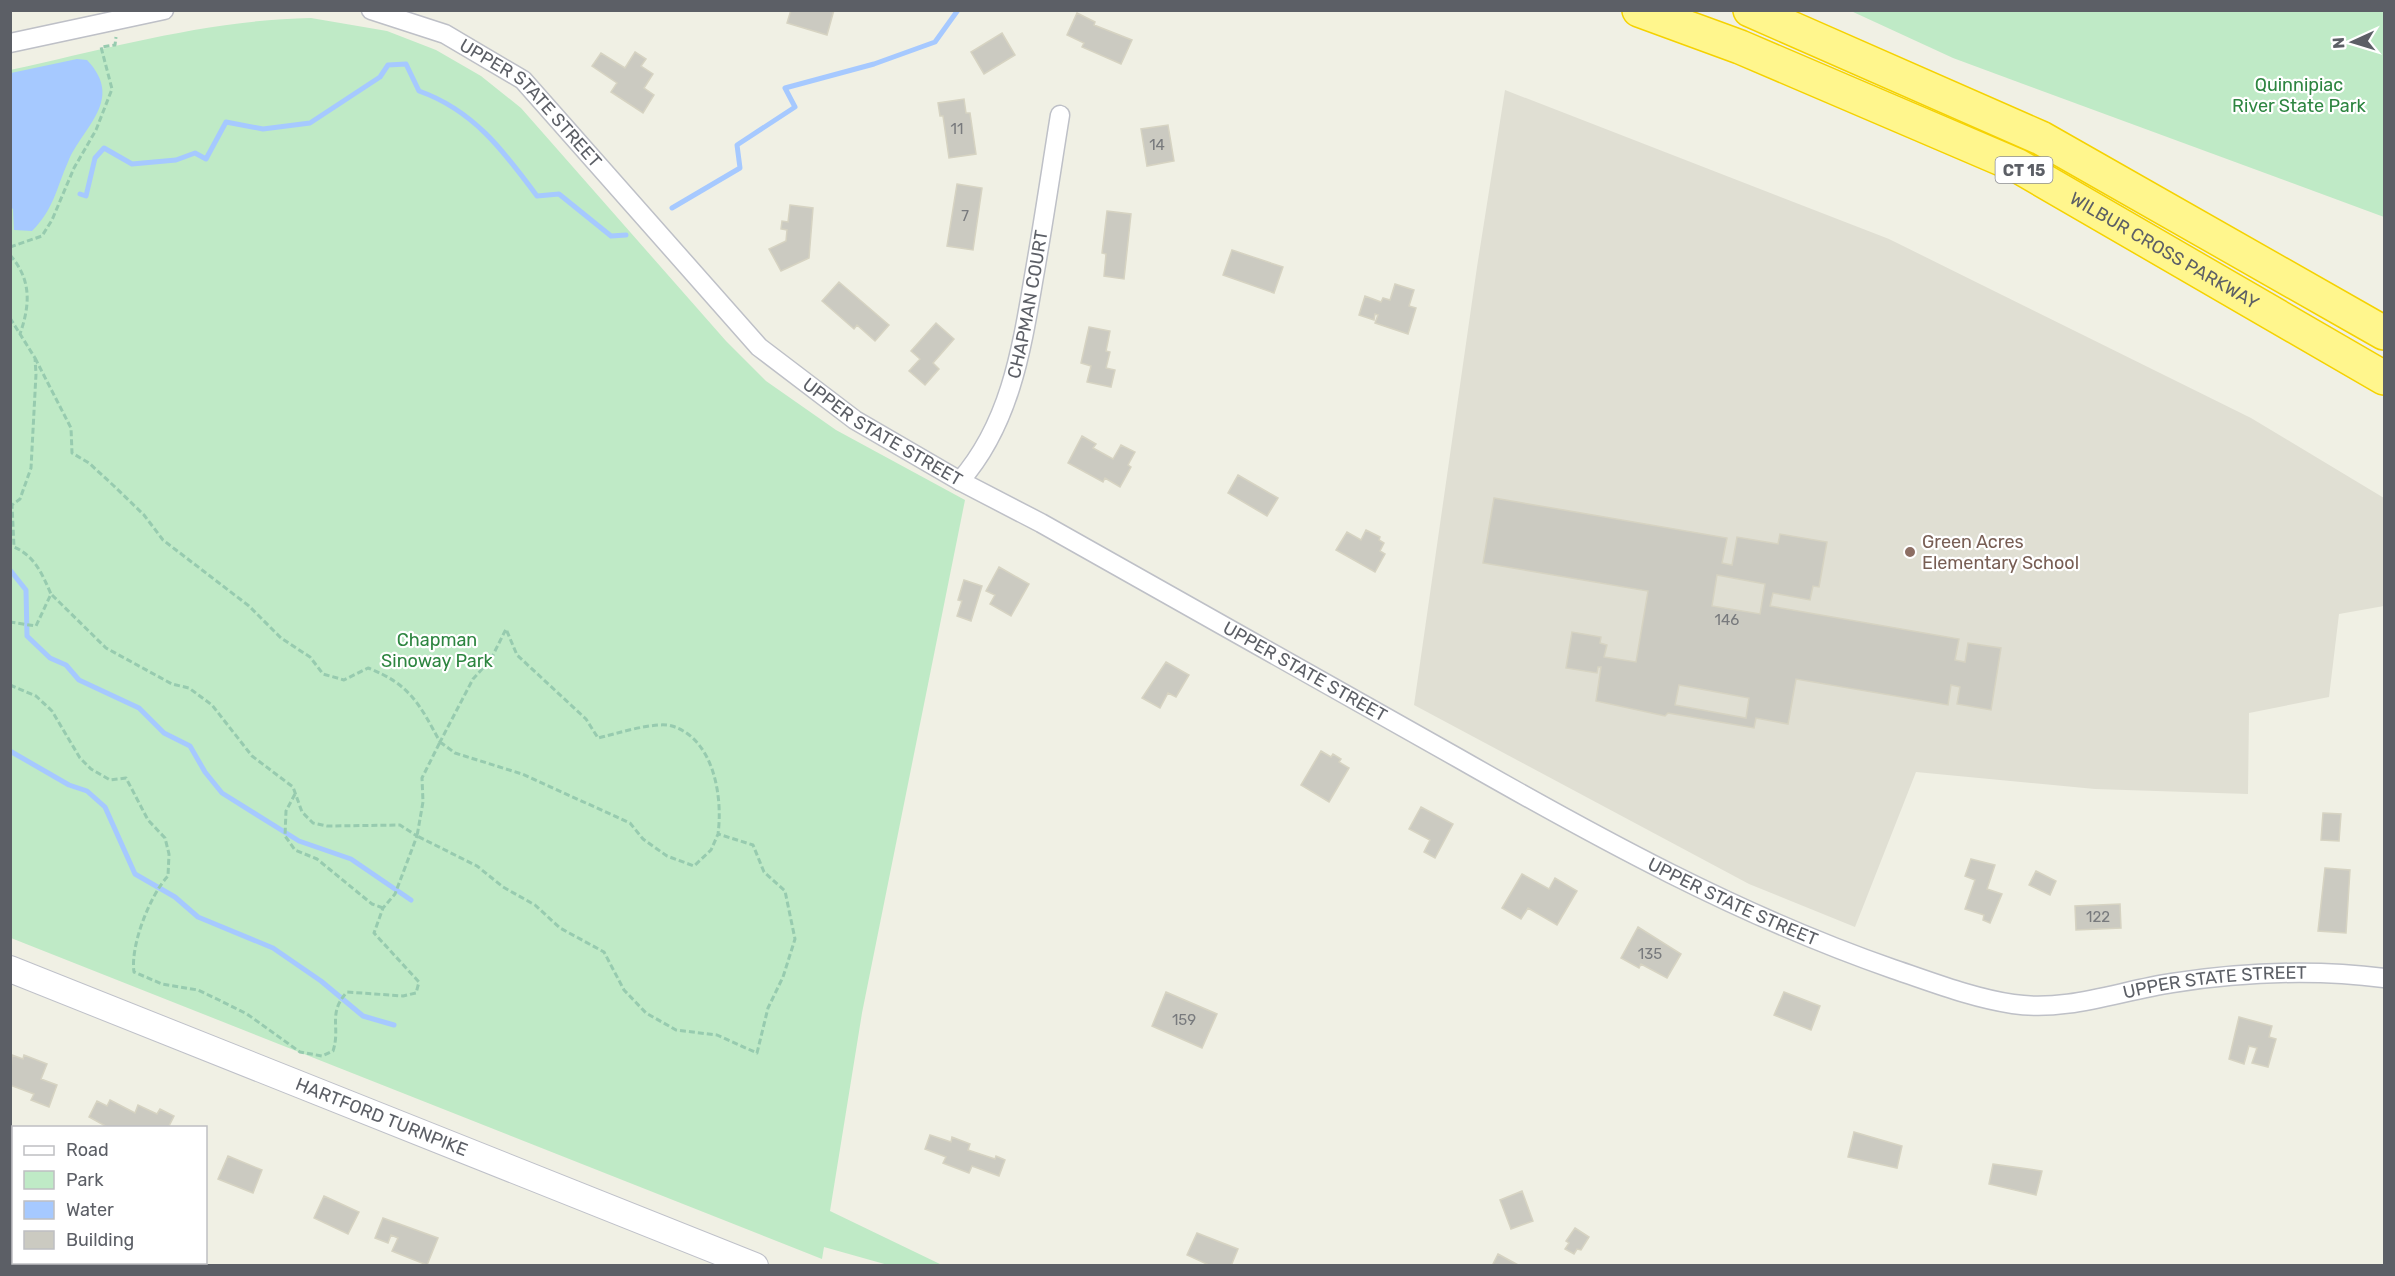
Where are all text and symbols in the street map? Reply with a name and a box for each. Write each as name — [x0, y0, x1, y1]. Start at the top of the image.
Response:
north arrow — [2323, 12, 2383, 72]
street label: UPPER STATE STREET — [455, 34, 606, 172]
text: N — [2329, 37, 2348, 49]
park label: Quinnipiac River State Park — [2232, 74, 2367, 117]
house number: 11 — [951, 120, 963, 138]
house number: 14 — [1149, 136, 1165, 154]
road number: CT 15 — [1996, 157, 2052, 183]
street label: WILBUR CROSS PARKWAY — [2066, 187, 2263, 314]
house number: 7 — [961, 207, 969, 225]
street label: CHAPMAN COURT — [1002, 228, 1053, 381]
street label: UPPER STATE STREET — [798, 373, 966, 491]
place label: Green Acres Elementary School — [1922, 531, 2079, 574]
marker: Green Acres Elementary School — [1903, 545, 1917, 559]
house number: 146 — [1715, 611, 1739, 629]
street label: UPPER STATE STREET — [1219, 617, 1391, 727]
park label: Chapman Sinoway Park — [381, 629, 494, 672]
street label: UPPER STATE STREET — [1644, 853, 1821, 951]
house number: 122 — [2086, 908, 2110, 926]
house number: 135 — [1638, 945, 1662, 963]
street label: UPPER STATE STREET — [2121, 962, 2307, 1004]
house number: 159 — [1172, 1011, 1196, 1029]
street label: HARTFORD TURNPIKE — [292, 1073, 471, 1161]
legend — [12, 1126, 207, 1264]
text: Road — [66, 1139, 109, 1161]
text: Park — [66, 1169, 104, 1191]
text: Water — [66, 1199, 114, 1221]
text: Building — [66, 1229, 134, 1251]

